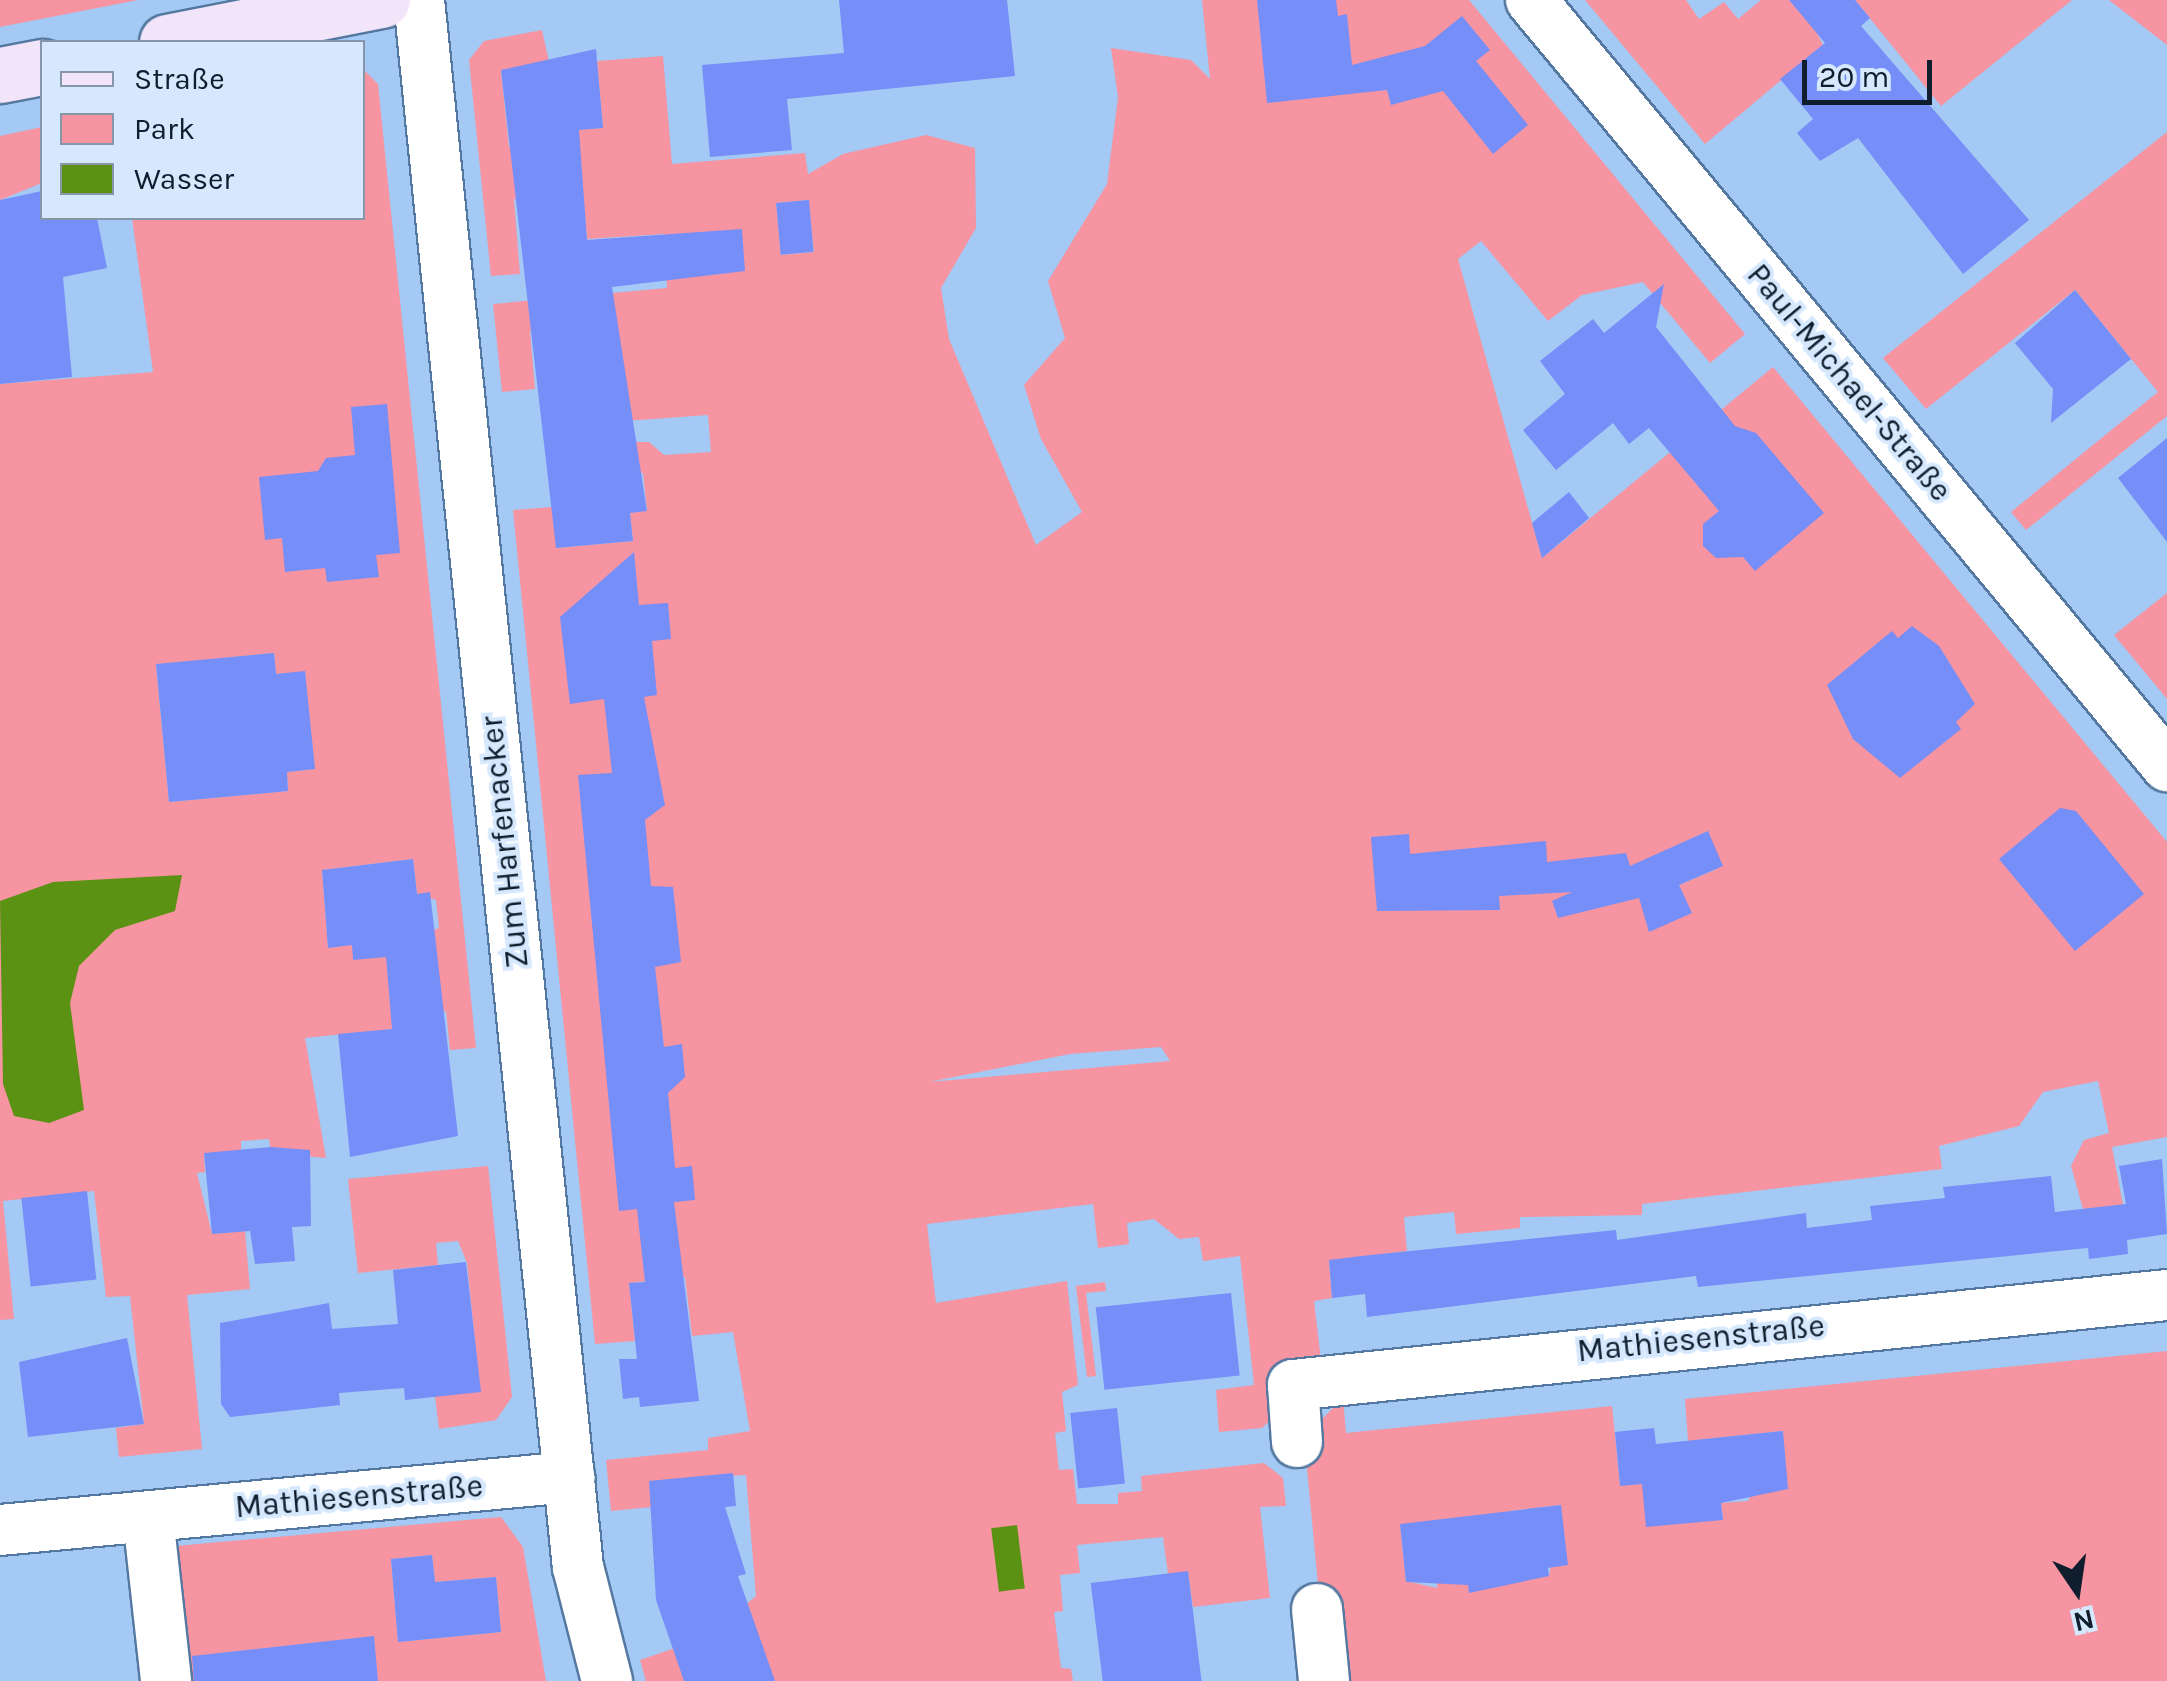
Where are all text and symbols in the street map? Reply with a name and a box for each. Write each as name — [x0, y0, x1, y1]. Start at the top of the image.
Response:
legend — [40, 40, 365, 220]
scale bar — [1807, 40, 1937, 102]
text: 20 m — [1819, 59, 1889, 95]
text: Straße — [134, 61, 225, 97]
text: Park — [134, 111, 195, 147]
text: Wasser — [134, 161, 234, 197]
street label: Paul-Michael-Straße — [1739, 257, 1959, 509]
street label: Zum Harfenacker — [473, 714, 537, 970]
street label: Mathiesenstraße — [1575, 1307, 1827, 1371]
street label: Mathiesenstraße — [233, 1467, 485, 1527]
north arrow — [2027, 1541, 2127, 1641]
text: N — [2070, 1602, 2097, 1639]

